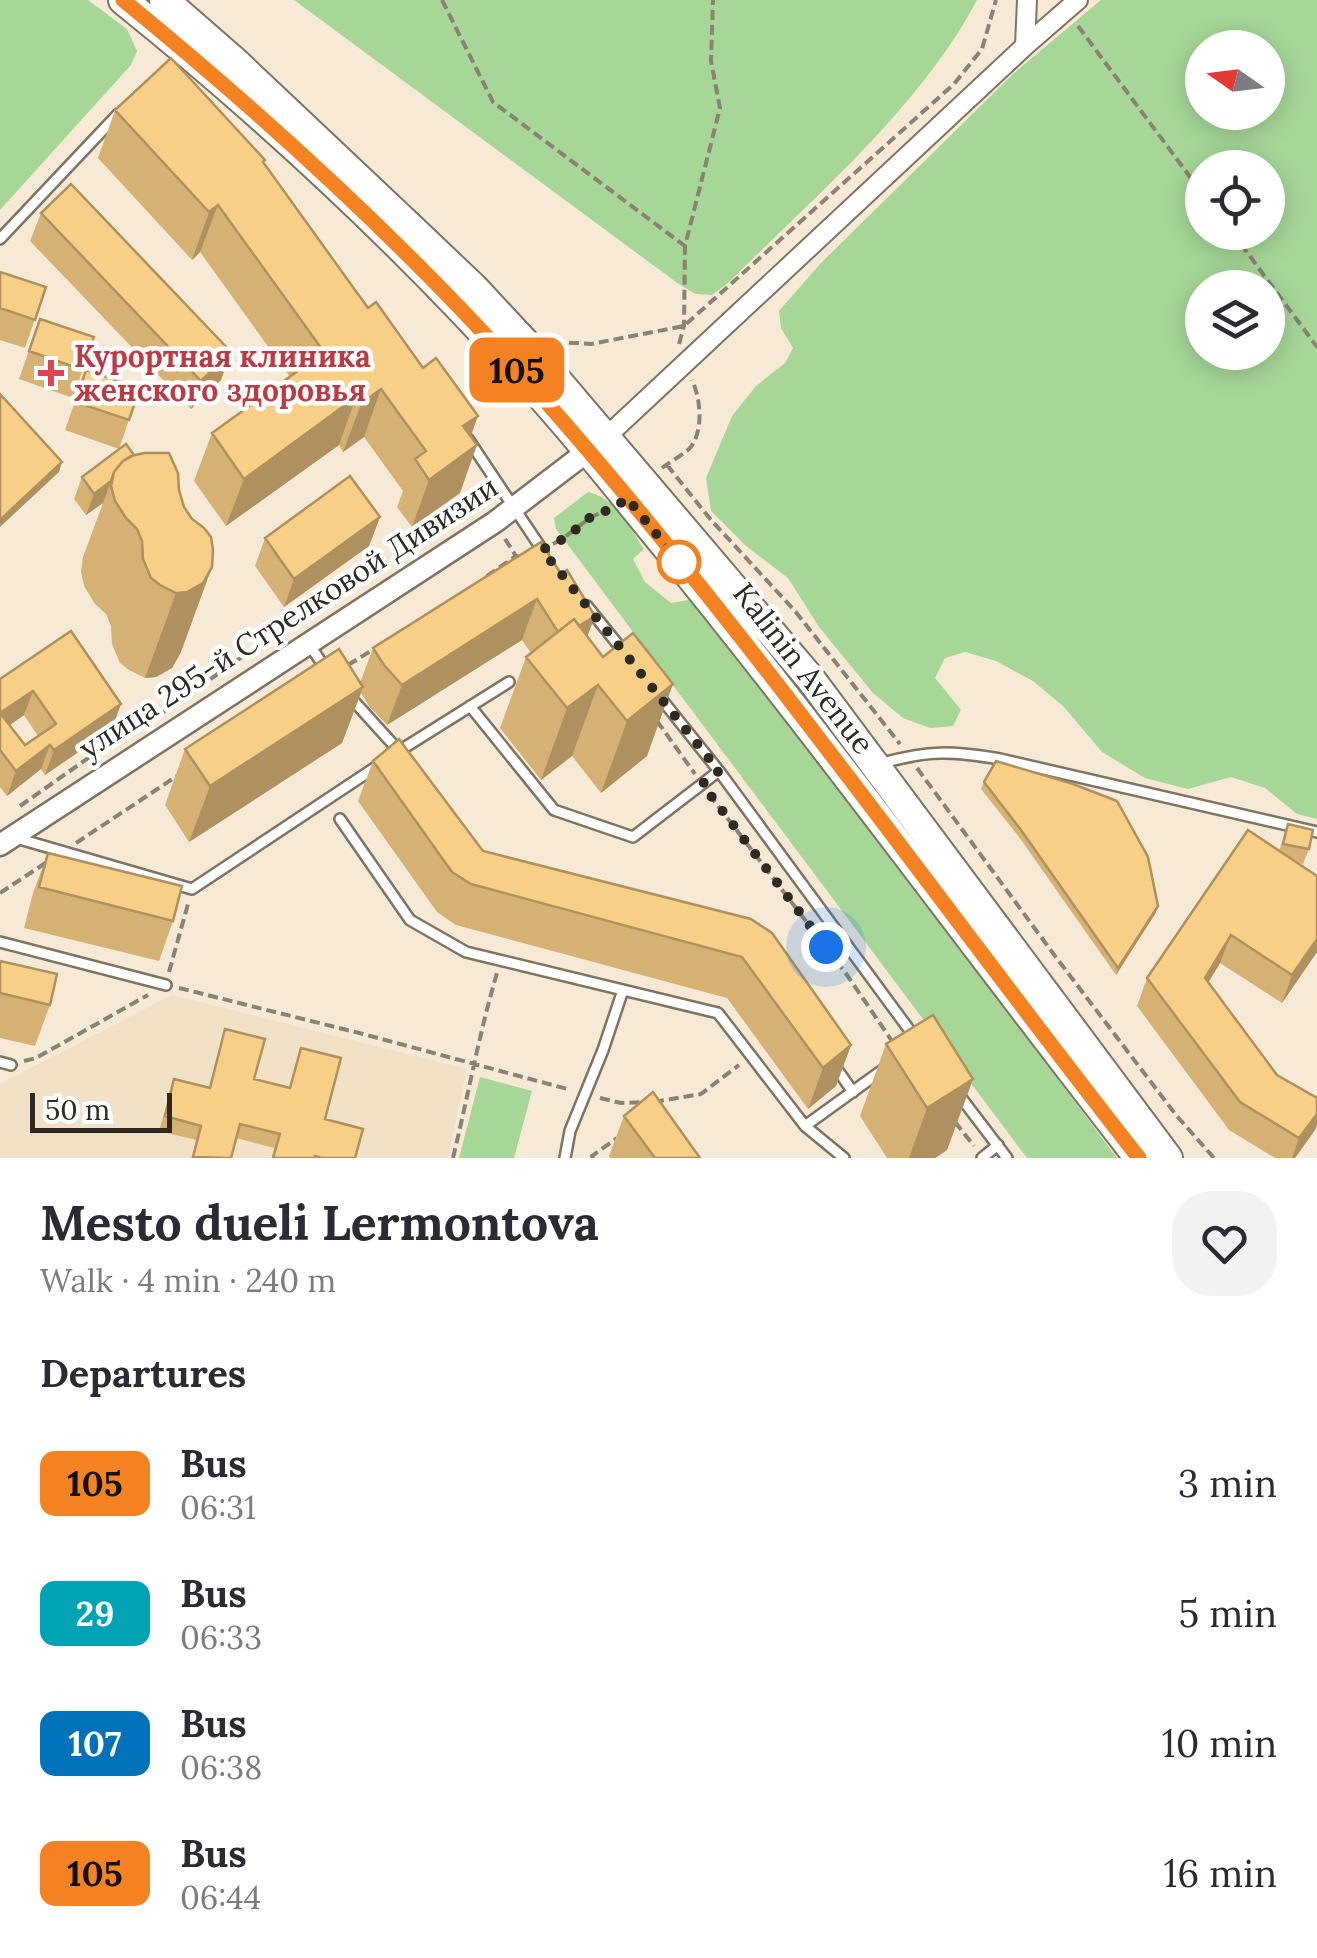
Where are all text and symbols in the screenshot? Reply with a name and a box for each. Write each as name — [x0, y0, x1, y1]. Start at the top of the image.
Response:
north arrow — [1185, 30, 1285, 130]
map controls — [1185, 30, 1285, 370]
button: locate — [1185, 150, 1285, 250]
button: layers — [1185, 270, 1285, 370]
place label: Курортная клиника женского здоровья — [74, 337, 371, 409]
line badge: 105 — [460, 338, 574, 402]
text: 105 — [489, 348, 545, 393]
marker: Курортная клиника женского здоровья — [38, 360, 64, 386]
street label: улица 295-й Стрелковой Дивизии — [71, 467, 505, 768]
unlabelled marker — [658, 541, 700, 583]
street label: Kalinin Avenue — [725, 575, 883, 761]
your location — [801, 922, 851, 972]
scale bar — [30, 1088, 172, 1132]
text: 50 m — [45, 1092, 110, 1128]
button: heart — [1172, 1191, 1277, 1296]
text: Mesto dueli Lermontova — [40, 1192, 599, 1253]
text: Walk · 4 min · 240 m — [40, 1260, 336, 1301]
text: Departures — [40, 1349, 246, 1397]
text: Bus — [180, 1439, 247, 1487]
text: 3 min — [1178, 1459, 1277, 1507]
text: 105 — [67, 1461, 123, 1506]
text: 06:31 — [180, 1487, 256, 1528]
text: Bus — [180, 1569, 247, 1617]
text: 5 min — [1179, 1589, 1277, 1637]
text: 29 — [76, 1591, 114, 1636]
text: 06:33 — [180, 1617, 262, 1658]
text: Bus — [180, 1699, 247, 1747]
text: 10 min — [1162, 1719, 1277, 1767]
text: 107 — [69, 1721, 121, 1766]
text: 06:38 — [180, 1747, 262, 1788]
text: Bus — [180, 1829, 247, 1877]
text: 16 min — [1163, 1849, 1277, 1897]
text: 105 — [67, 1851, 123, 1896]
text: 06:44 — [180, 1877, 261, 1918]

